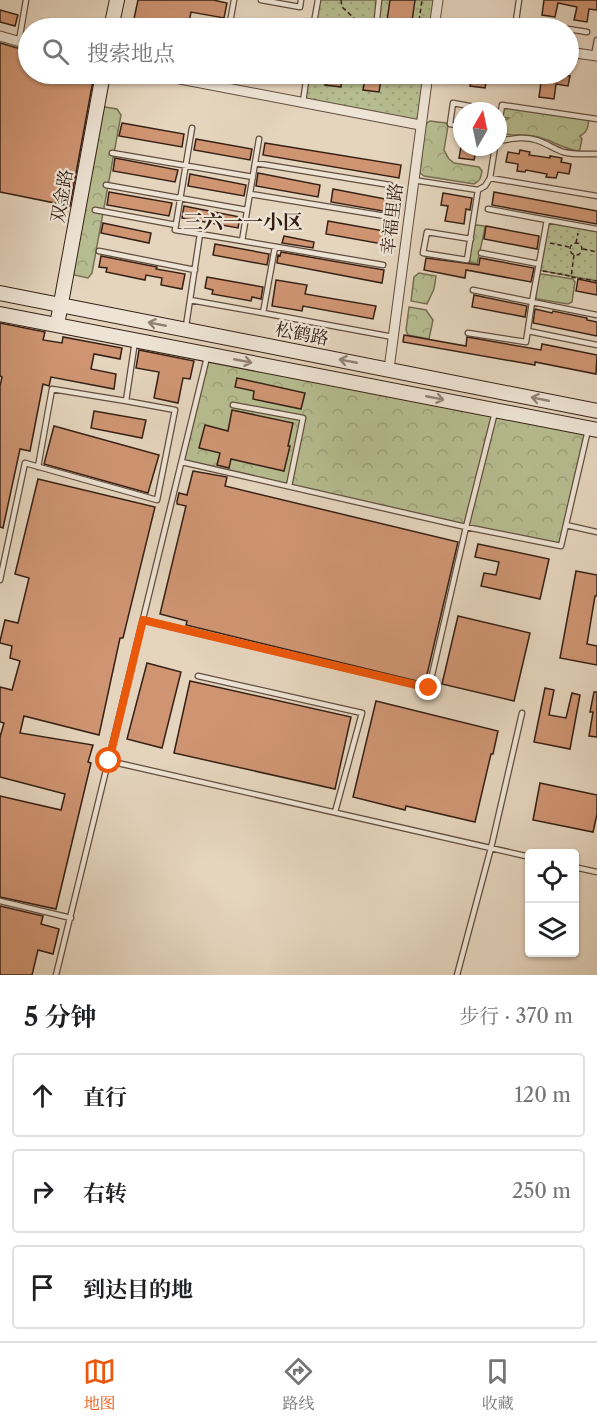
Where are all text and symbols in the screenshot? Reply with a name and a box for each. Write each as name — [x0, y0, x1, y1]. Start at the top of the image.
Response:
search box — [18, 18, 579, 84]
icon: search — [39, 35, 72, 68]
text: 搜索地点 — [87, 40, 175, 67]
north arrow — [453, 102, 507, 156]
street label: 双金路 — [46, 168, 78, 224]
street label: 幸福里路 — [377, 182, 407, 256]
district label: 三六一一小区 — [183, 210, 303, 234]
one-way arrow — [148, 318, 167, 329]
street label: 松鹤路 — [273, 318, 331, 350]
one-way arrow — [339, 355, 359, 366]
one-way arrow — [233, 356, 252, 367]
one-way arrow — [424, 393, 444, 404]
one-way arrow — [530, 393, 550, 404]
route end — [415, 674, 441, 700]
route start — [95, 747, 121, 773]
map controls — [525, 849, 579, 957]
button: locate — [525, 849, 579, 903]
button: layers — [525, 903, 579, 957]
text: 5 分钟 — [24, 1001, 97, 1033]
text: 步行 · 370 m — [459, 1004, 573, 1028]
icon: ahead — [26, 1079, 59, 1112]
text: 120 m — [514, 1083, 571, 1107]
text: 直行 — [83, 1084, 127, 1111]
icon: right — [26, 1175, 59, 1208]
text: 250 m — [512, 1179, 571, 1203]
text: 右转 — [83, 1180, 127, 1207]
icon: arrive — [26, 1271, 59, 1304]
text: 到达目的地 — [83, 1276, 193, 1303]
tab: 地图 — [83, 1355, 116, 1414]
tab: 路线 — [282, 1355, 315, 1414]
tab: 收藏 — [481, 1355, 514, 1414]

